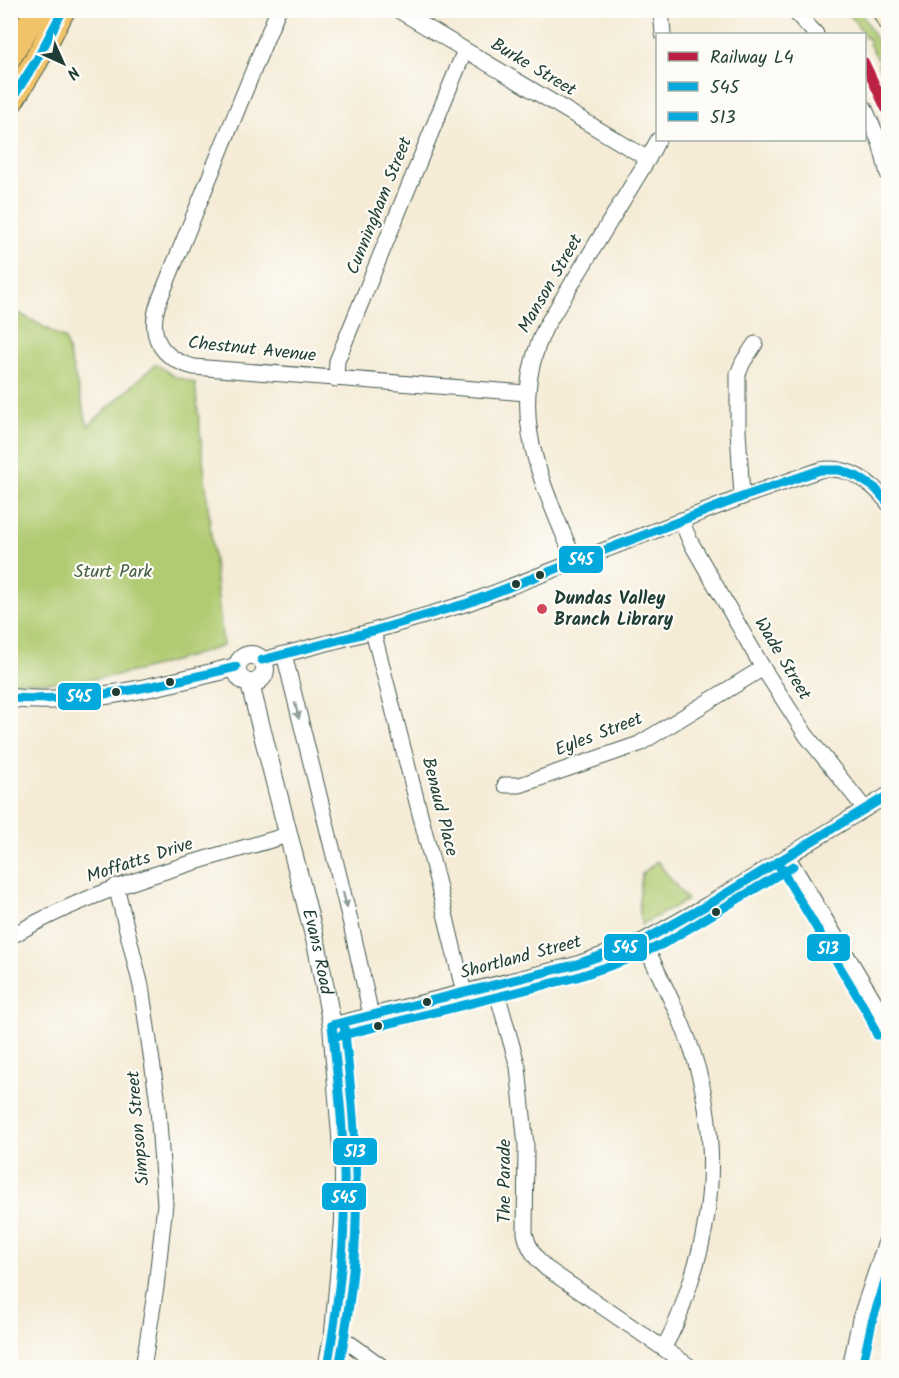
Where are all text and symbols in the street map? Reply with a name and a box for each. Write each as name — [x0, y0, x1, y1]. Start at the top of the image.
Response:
street label: Burke Street — [485, 31, 582, 106]
north arrow — [33, 33, 93, 93]
legend — [656, 33, 866, 141]
text: Railway L4 — [710, 44, 794, 73]
text: N — [60, 60, 85, 85]
text: 545 — [710, 74, 741, 103]
text: 513 — [710, 104, 736, 133]
street label: Cunningham Street — [339, 132, 421, 279]
street label: Manson Street — [511, 228, 592, 339]
street label: Chestnut Avenue — [187, 329, 317, 371]
line badge: 545 — [558, 545, 604, 574]
text: 545 — [568, 548, 595, 573]
park label: Sturt Park — [74, 558, 153, 587]
unlabelled marker — [534, 569, 546, 581]
unlabelled marker — [510, 578, 522, 590]
place label: Dundas Valley Branch Library — [554, 585, 674, 635]
marker: Dundas Valley Branch Library — [535, 602, 549, 616]
street label: Wade Street — [746, 612, 819, 707]
unlabelled marker — [164, 676, 176, 688]
line badge: 545 — [57, 682, 102, 711]
text: 545 — [66, 685, 93, 710]
unlabelled marker — [110, 686, 122, 698]
one-way arrow — [293, 702, 303, 720]
street label: Eyles Street — [551, 705, 648, 765]
street label: Benaud Place — [413, 754, 465, 860]
street label: Moffatts Drive — [83, 830, 197, 892]
one-way arrow — [340, 891, 350, 909]
street label: Evans Road — [293, 906, 341, 998]
unlabelled marker — [710, 906, 722, 918]
street label: Shortland Street — [457, 928, 586, 988]
line badge: 545 — [603, 933, 648, 962]
line badge: 513 — [806, 933, 851, 962]
text: 545 — [612, 936, 639, 961]
text: 513 — [816, 937, 839, 962]
unlabelled marker — [421, 996, 433, 1008]
unlabelled marker — [372, 1020, 384, 1032]
street label: Simpson Street — [119, 1068, 158, 1187]
line badge: 513 — [332, 1137, 378, 1166]
street label: The Parade — [491, 1139, 520, 1223]
text: 513 — [343, 1140, 366, 1165]
line badge: 545 — [321, 1182, 367, 1211]
text: 545 — [331, 1186, 358, 1211]

